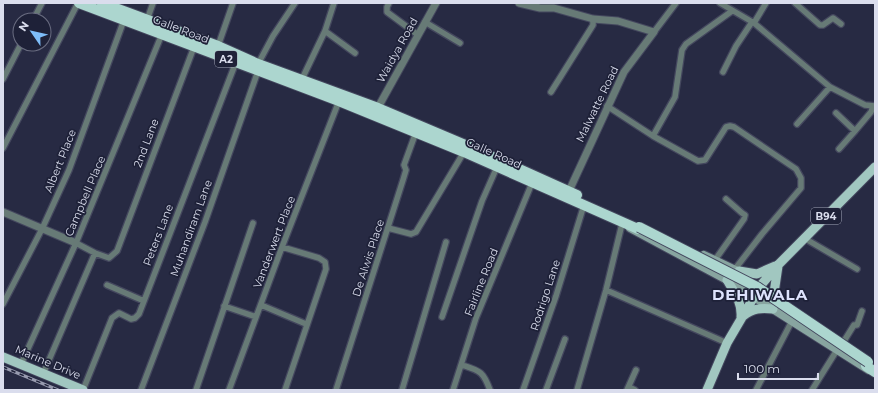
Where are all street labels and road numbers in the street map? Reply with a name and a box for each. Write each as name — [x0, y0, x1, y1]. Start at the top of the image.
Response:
street label: Galle Road — [151, 12, 211, 46]
street label: Waidya Road — [373, 15, 421, 85]
road number: A2 — [215, 51, 237, 67]
street label: Malwatte Road — [573, 64, 621, 144]
street label: 2nd Lane — [130, 116, 162, 169]
street label: Albert Place — [41, 127, 79, 195]
street label: Galle Road — [464, 135, 524, 171]
street label: Campbell Place — [62, 153, 108, 238]
street label: Muhandiram Lane — [167, 177, 215, 278]
street label: Vanderwert Place — [250, 193, 298, 290]
street label: Peters Lane — [140, 202, 176, 268]
road number: B94 — [811, 208, 841, 224]
street label: De Alwis Place — [349, 217, 387, 298]
street label: Fairline Road — [461, 246, 501, 318]
street label: Rodrigo Lane — [527, 257, 563, 332]
street label: Marine Drive — [13, 342, 83, 382]

